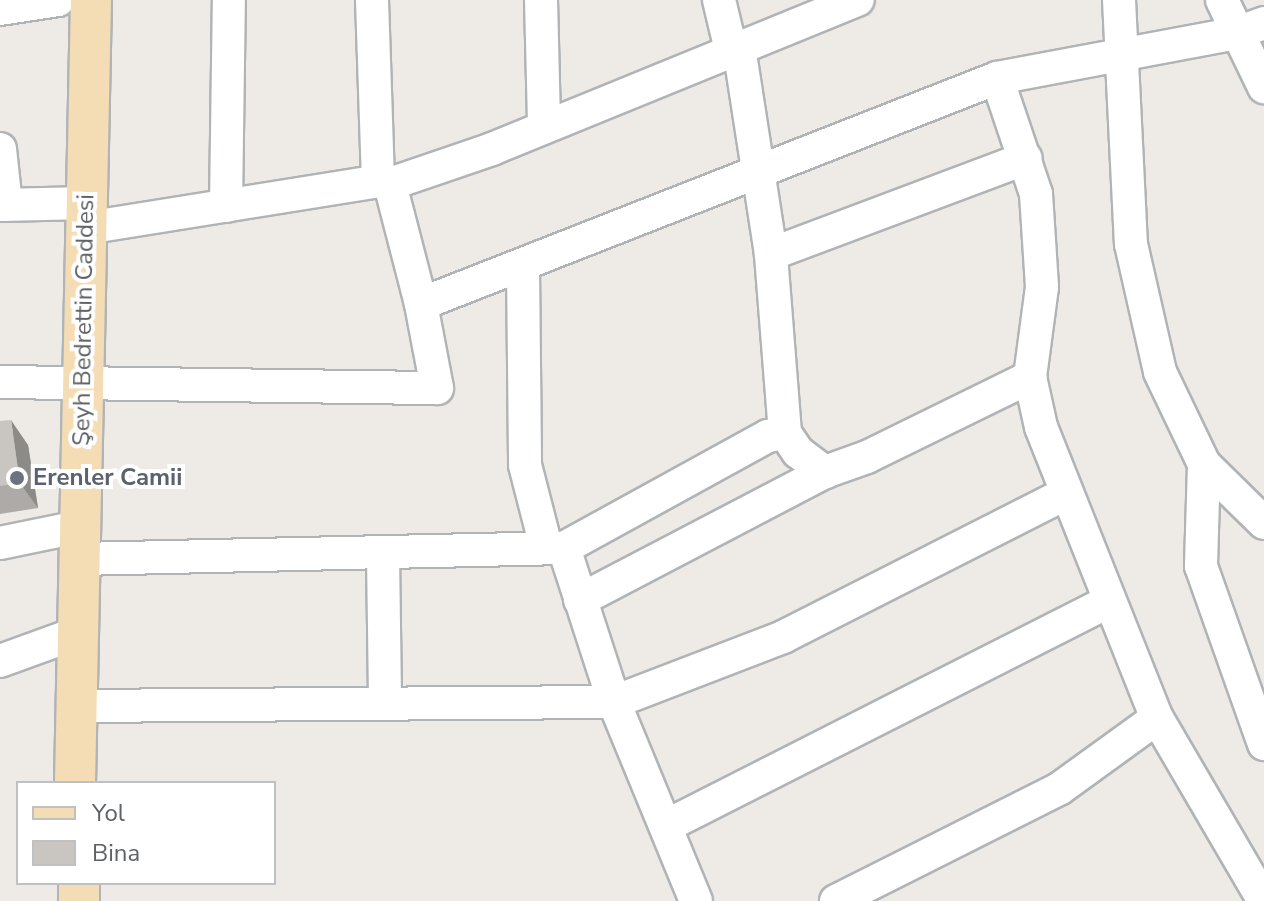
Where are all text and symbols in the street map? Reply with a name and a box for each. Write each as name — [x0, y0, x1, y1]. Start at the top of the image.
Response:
street label: Şeyh Bedrettin Caddesi — [67, 194, 101, 446]
place label: Erenler Camii — [33, 464, 182, 492]
marker: Erenler Camii — [8, 469, 26, 487]
legend — [16, 781, 276, 885]
text: Yol — [92, 797, 125, 829]
text: Bina — [92, 837, 140, 869]

